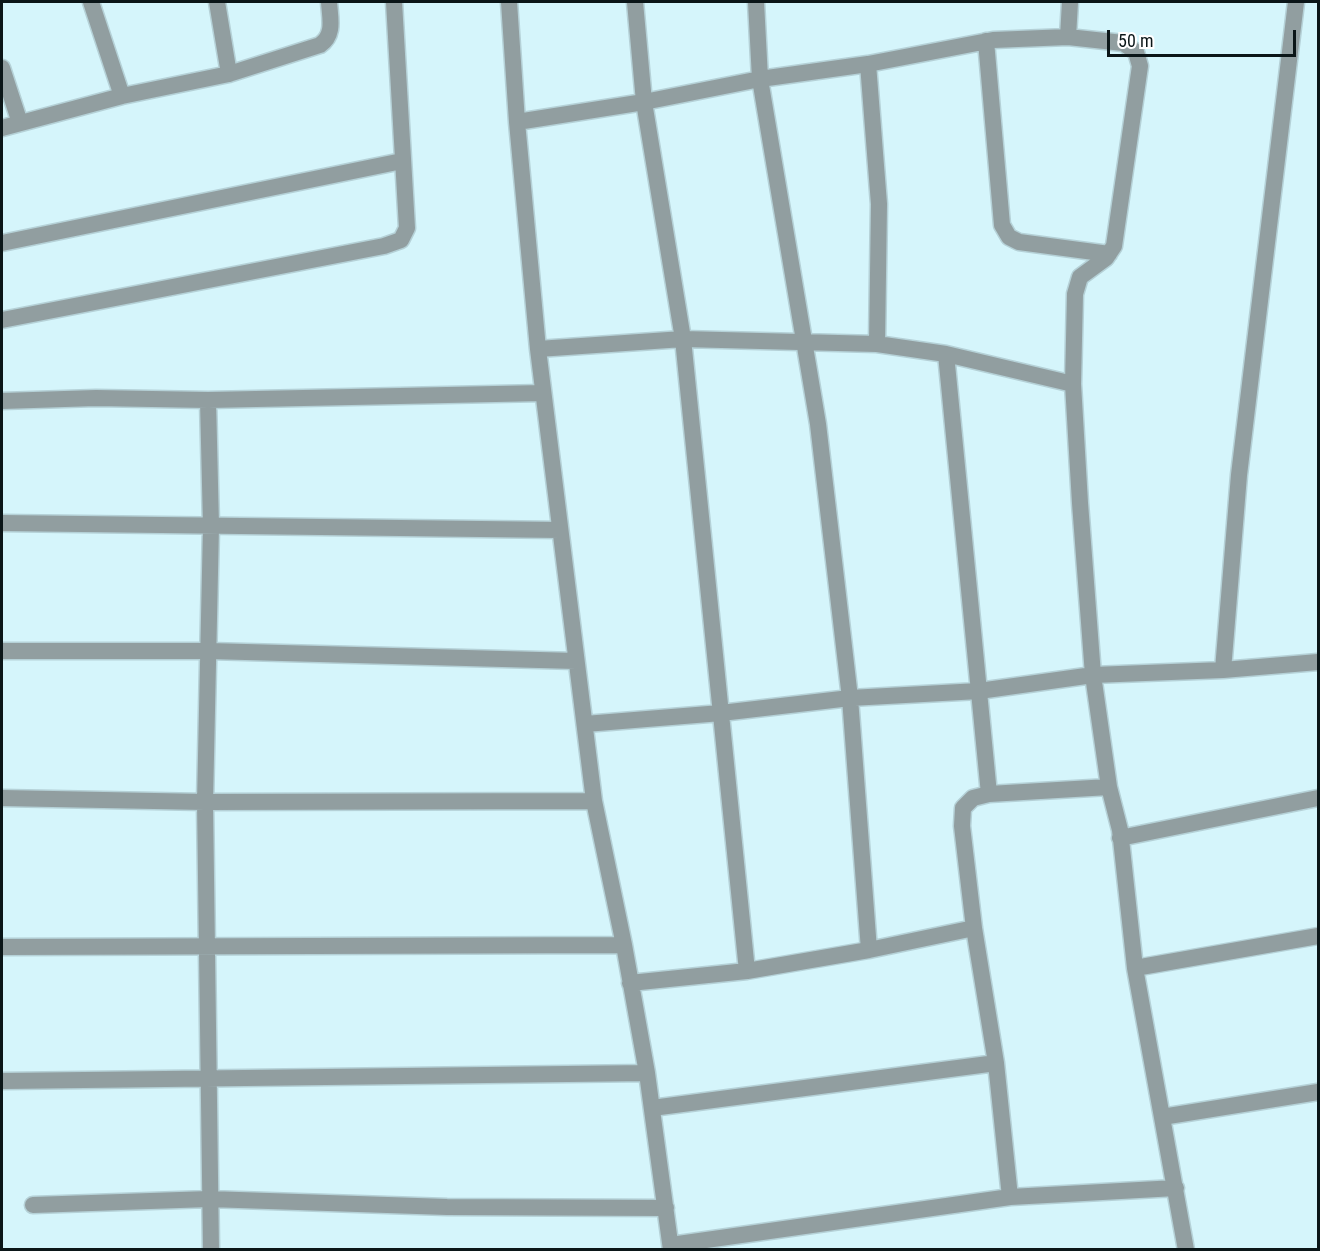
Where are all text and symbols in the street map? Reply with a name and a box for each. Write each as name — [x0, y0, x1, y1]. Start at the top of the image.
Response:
scale bar — [1110, 18, 1299, 56]
text: 50 m — [1118, 30, 1153, 51]

